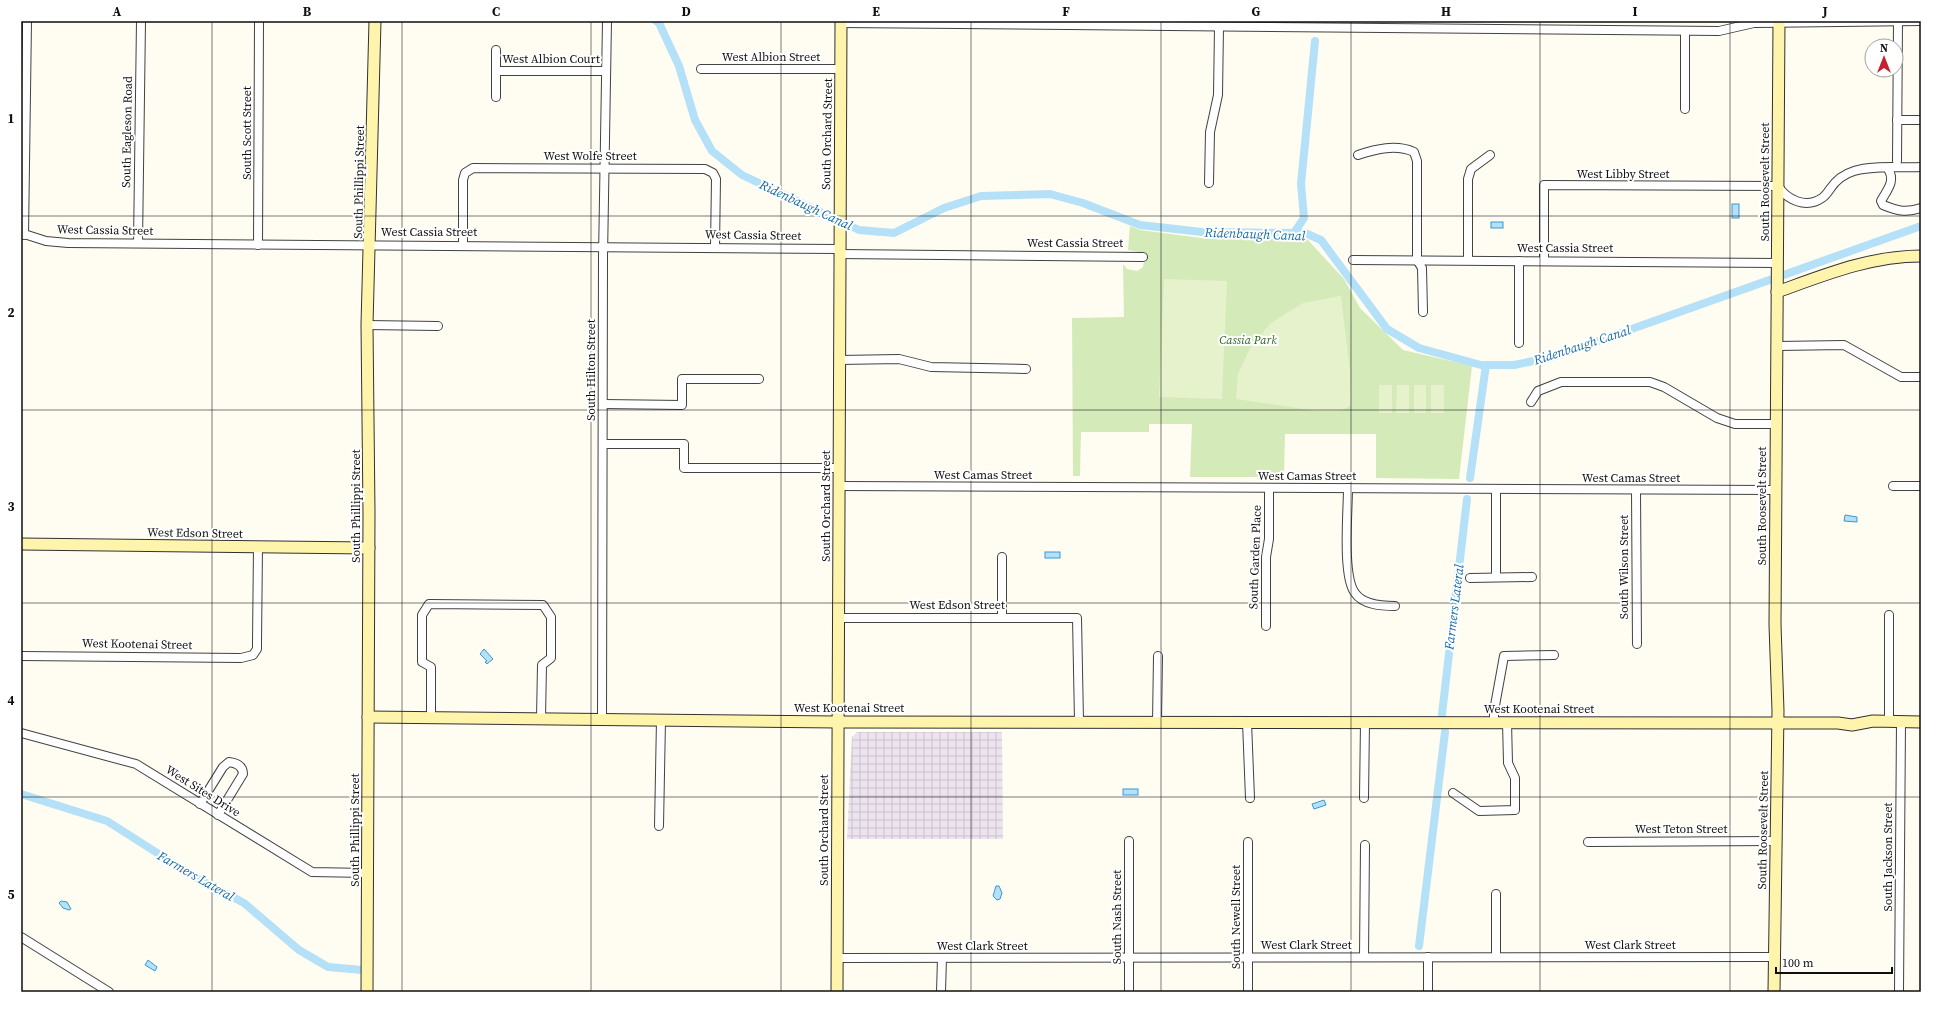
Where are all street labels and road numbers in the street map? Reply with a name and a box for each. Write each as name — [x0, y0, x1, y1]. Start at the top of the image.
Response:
street label: West Albion Street — [722, 49, 820, 65]
street label: West Albion Court — [502, 51, 600, 67]
street label: South Eagleson Road — [118, 76, 136, 188]
street label: South Orchard Street — [818, 78, 836, 190]
street label: South Scott Street — [239, 86, 255, 180]
street label: South Roosevelt Street — [1757, 123, 1773, 241]
street label: South Phillippi Street — [350, 125, 368, 239]
street label: West Wolfe Street — [543, 148, 637, 164]
street label: West Libby Street — [1576, 166, 1670, 182]
street label: West Cassia Street — [57, 221, 153, 239]
street label: West Cassia Street — [381, 224, 477, 240]
street label: West Cassia Street — [705, 226, 801, 244]
street label: West Cassia Street — [1027, 235, 1123, 251]
street label: West Cassia Street — [1517, 240, 1613, 256]
street label: South Hilton Street — [583, 319, 599, 421]
street label: South Roosevelt Street — [1754, 447, 1770, 565]
street label: South Phillippi Street — [348, 449, 364, 563]
street label: South Orchard Street — [818, 450, 834, 562]
street label: West Camas Street — [934, 467, 1032, 483]
street label: West Camas Street — [1258, 468, 1356, 484]
street label: West Camas Street — [1582, 470, 1680, 486]
street label: South Garden Place — [1245, 505, 1265, 609]
street label: South Wilson Street — [1616, 515, 1632, 619]
street label: West Edson Street — [147, 524, 243, 542]
street label: West Edson Street — [909, 597, 1005, 613]
street label: West Kootenai Street — [82, 635, 192, 653]
street label: West Kootenai Street — [794, 700, 904, 716]
street label: West Kootenai Street — [1484, 701, 1594, 717]
street label: West Sites Drive — [163, 762, 243, 820]
street label: South Roosevelt Street — [1754, 770, 1772, 889]
street label: South Phillippi Street — [347, 773, 363, 887]
street label: South Orchard Street — [816, 774, 832, 886]
street label: South Jackson Street — [1880, 802, 1896, 911]
street label: West Teton Street — [1635, 821, 1727, 837]
street label: South Newell Street — [1228, 865, 1244, 969]
street label: South Nash Street — [1109, 870, 1125, 964]
street label: West Clark Street — [1260, 937, 1352, 953]
street label: West Clark Street — [1584, 937, 1676, 953]
street label: West Clark Street — [936, 938, 1028, 954]

